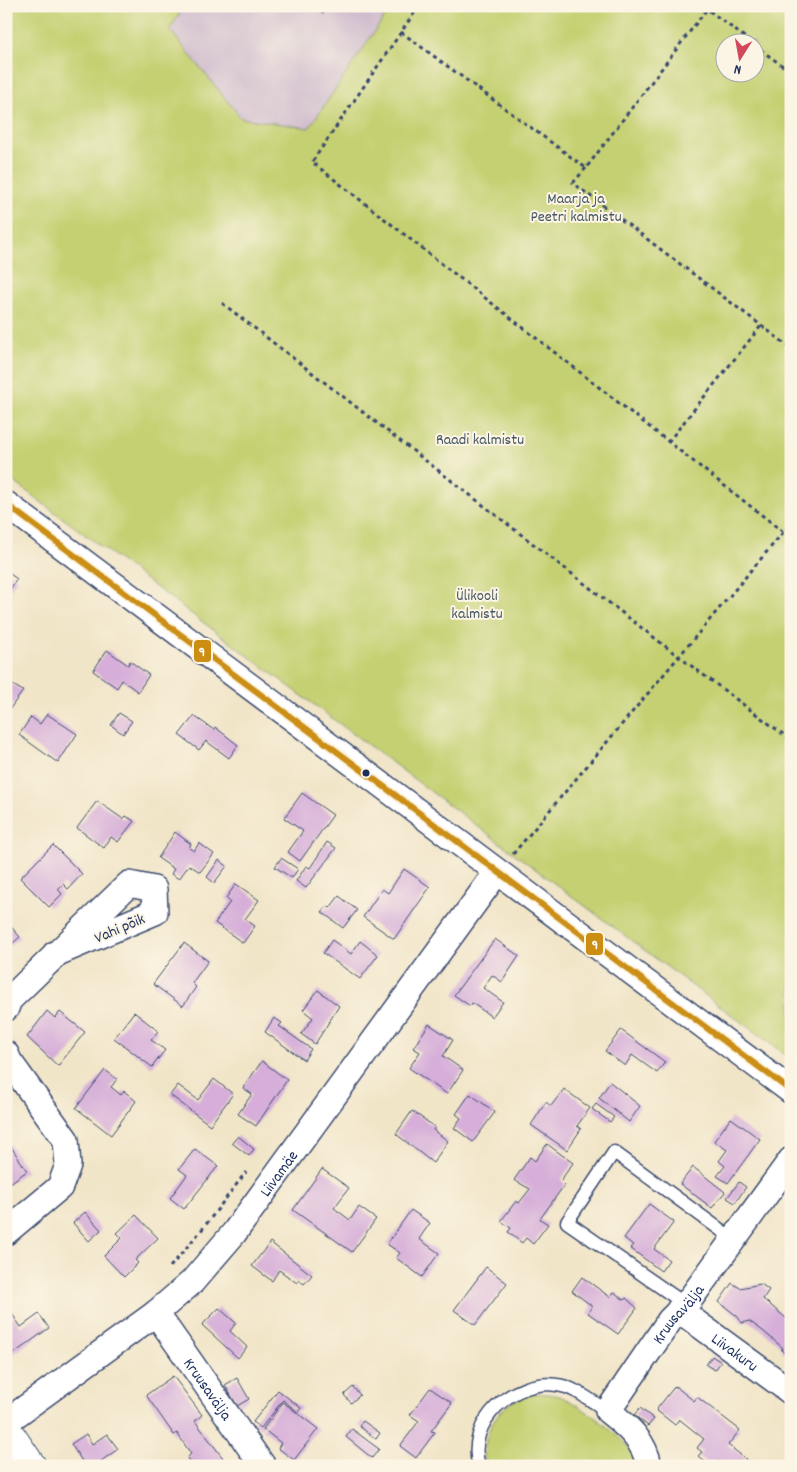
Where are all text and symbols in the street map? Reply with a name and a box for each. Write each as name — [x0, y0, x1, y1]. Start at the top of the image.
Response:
north arrow — [714, 32, 764, 82]
text: N — [733, 58, 743, 79]
park label: Maarja ja Peetri kalmistu — [530, 188, 622, 229]
park label: Raadi kalmistu — [436, 429, 524, 452]
park label: Ülikooli kalmistu — [451, 585, 503, 626]
line badge: 9 — [193, 639, 212, 663]
text: 9 — [199, 643, 205, 663]
unlabelled marker — [361, 768, 371, 778]
street label: Vahi põik — [91, 908, 149, 950]
line badge: 9 — [585, 932, 604, 956]
text: 9 — [592, 936, 598, 956]
street label: Liivamäe — [255, 1146, 305, 1202]
street label: Kruusavälja — [648, 1280, 711, 1350]
street label: Liivakuru — [706, 1328, 762, 1378]
street label: Kruusavälja — [177, 1354, 237, 1426]

